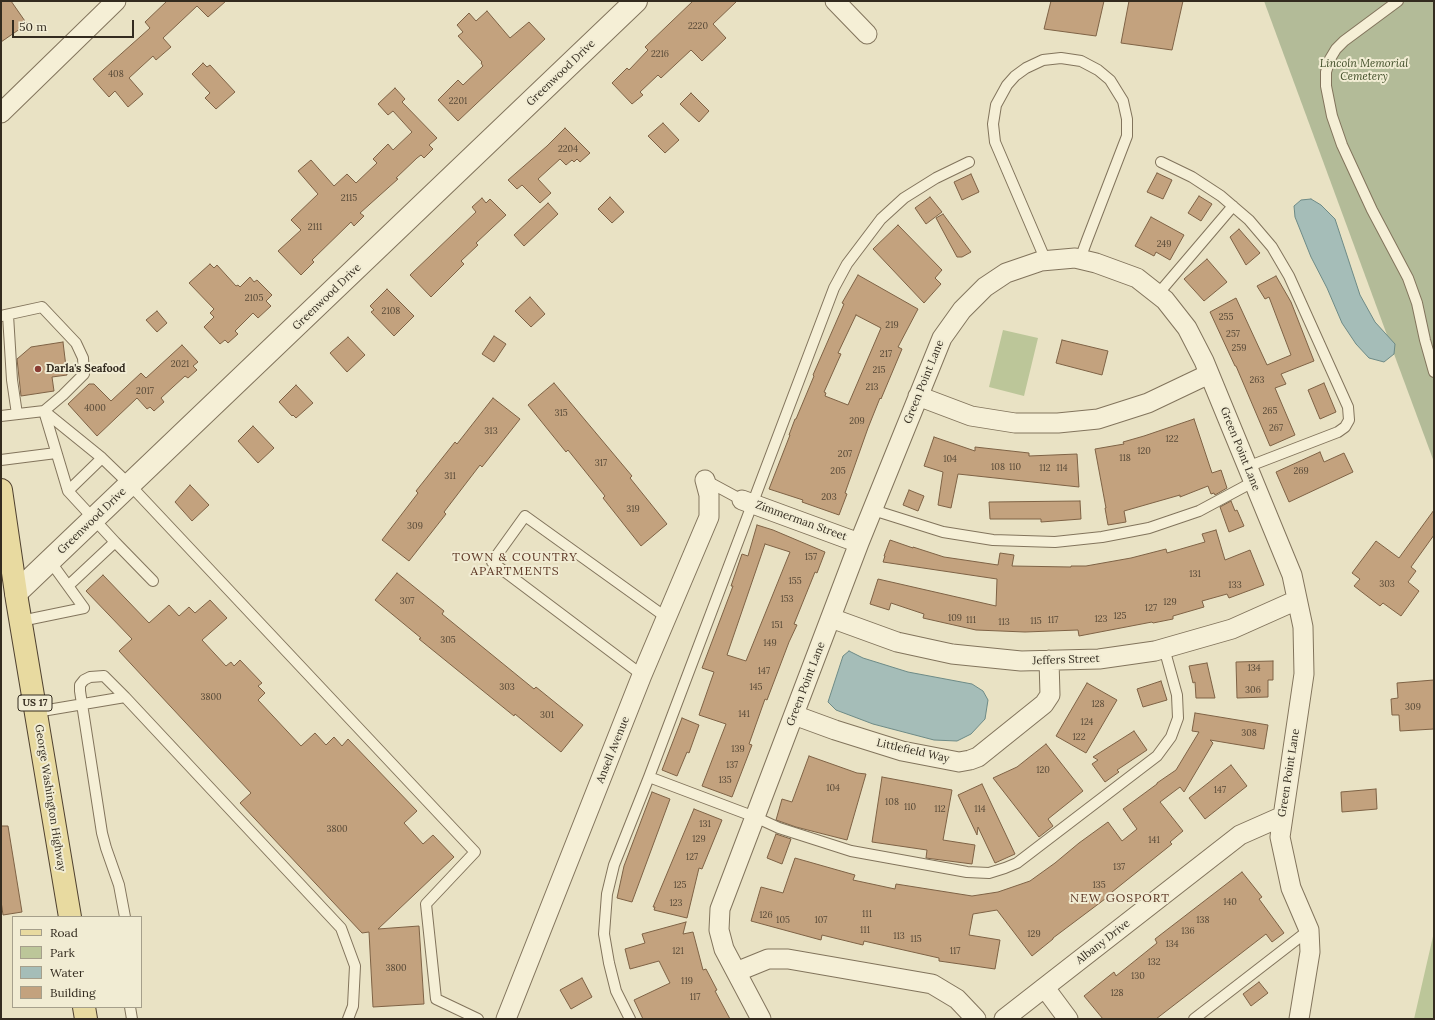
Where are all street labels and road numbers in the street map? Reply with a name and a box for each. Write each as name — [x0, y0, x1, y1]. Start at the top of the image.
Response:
street label: Greenwood Drive — [524, 37, 598, 109]
street label: Greenwood Drive — [290, 261, 364, 333]
street label: Green Point Lane — [901, 338, 947, 426]
street label: Green Point Lane — [1217, 405, 1263, 493]
street label: Greenwood Drive — [55, 485, 129, 557]
street label: Zimmerman Street — [753, 498, 849, 544]
street label: Green Point Lane — [784, 640, 828, 728]
street label: Jeffers Street — [1032, 652, 1100, 668]
road number: US 17 — [18, 695, 52, 711]
street label: Ansell Avenue — [594, 715, 632, 785]
street label: George Washington Highway — [32, 723, 68, 873]
street label: Green Point Lane — [1276, 728, 1302, 818]
street label: Littlefield Way — [875, 736, 951, 766]
street label: Albany Drive — [1073, 917, 1133, 967]

